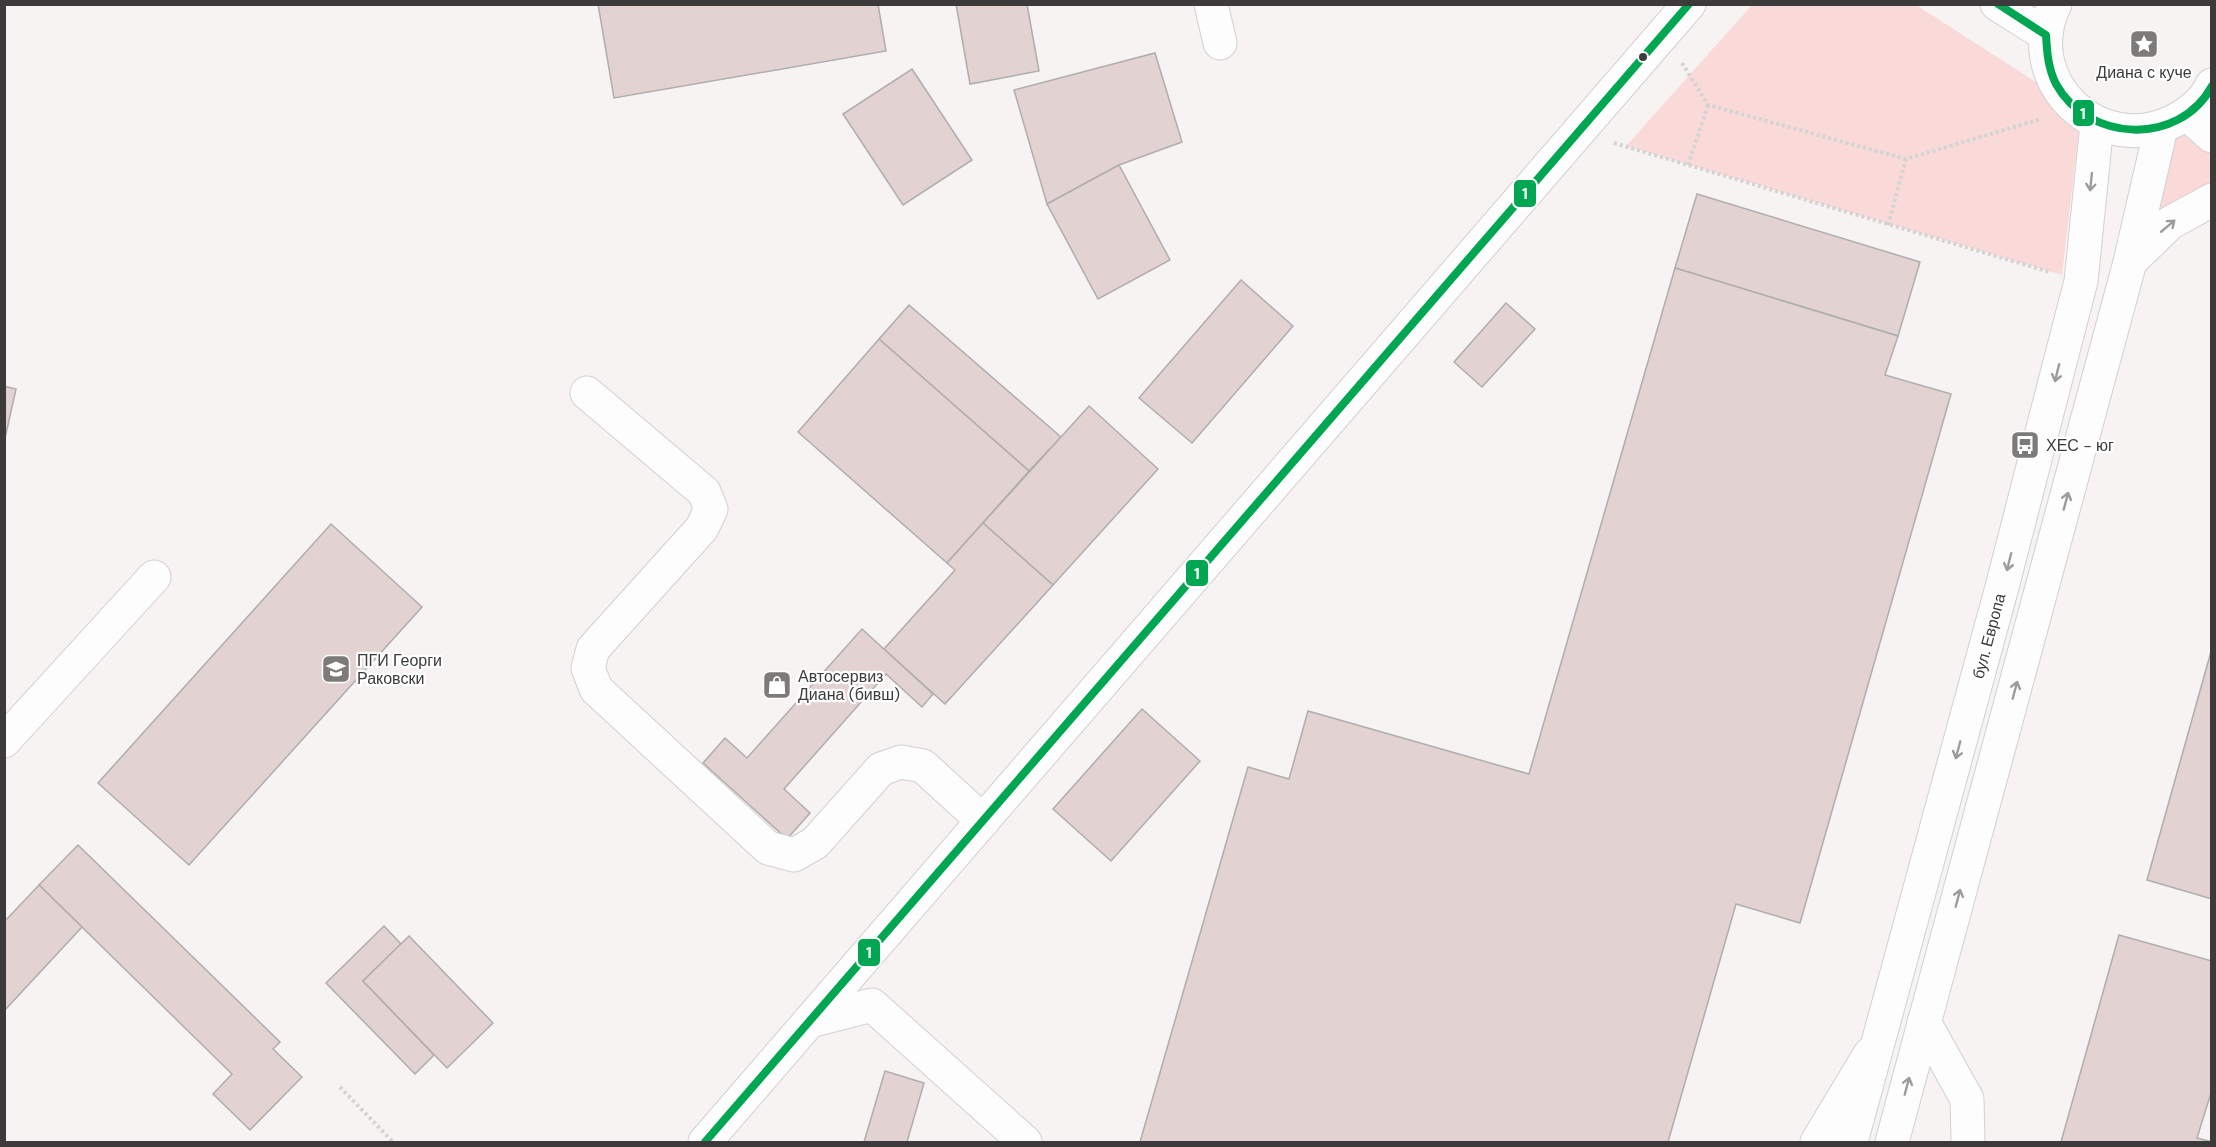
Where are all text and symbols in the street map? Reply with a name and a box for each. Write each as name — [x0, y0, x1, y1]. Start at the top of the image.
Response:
place icon: Диана с куче — [2128, 28, 2160, 60]
unlabelled marker — [1637, 51, 1649, 63]
place label: Диана с куче — [2096, 62, 2192, 83]
line badge: 1 — [2072, 99, 2095, 127]
text: 1 — [2080, 103, 2086, 124]
one-way arrow — [2085, 171, 2096, 191]
line badge: 1 — [1513, 179, 1537, 208]
text: 1 — [1522, 183, 1528, 204]
one-way arrow — [2160, 220, 2176, 233]
one-way arrow — [2051, 363, 2063, 382]
bus stop icon: ХЕС - юг — [2009, 429, 2041, 461]
place label: ХЕС - юг — [2046, 435, 2114, 456]
one-way arrow — [2061, 492, 2072, 511]
one-way arrow — [2002, 552, 2014, 571]
line badge: 1 — [1185, 559, 1209, 587]
text: 1 — [1194, 563, 1200, 584]
street label: бул. Европа — [1968, 591, 2011, 681]
place label: ПГИ Георги Раковски — [357, 650, 442, 689]
school or university icon: ПГИ Георги Раковски — [320, 653, 352, 685]
place label: Автосервиз Диана (бивш) — [798, 666, 900, 705]
shop icon: Автосервиз Диана (бивш) — [761, 669, 793, 701]
one-way arrow — [2010, 680, 2021, 699]
one-way arrow — [1951, 740, 1963, 759]
one-way arrow — [1953, 889, 1964, 908]
line badge: 1 — [857, 938, 881, 967]
text: 1 — [866, 942, 872, 963]
one-way arrow — [1902, 1077, 1913, 1096]

